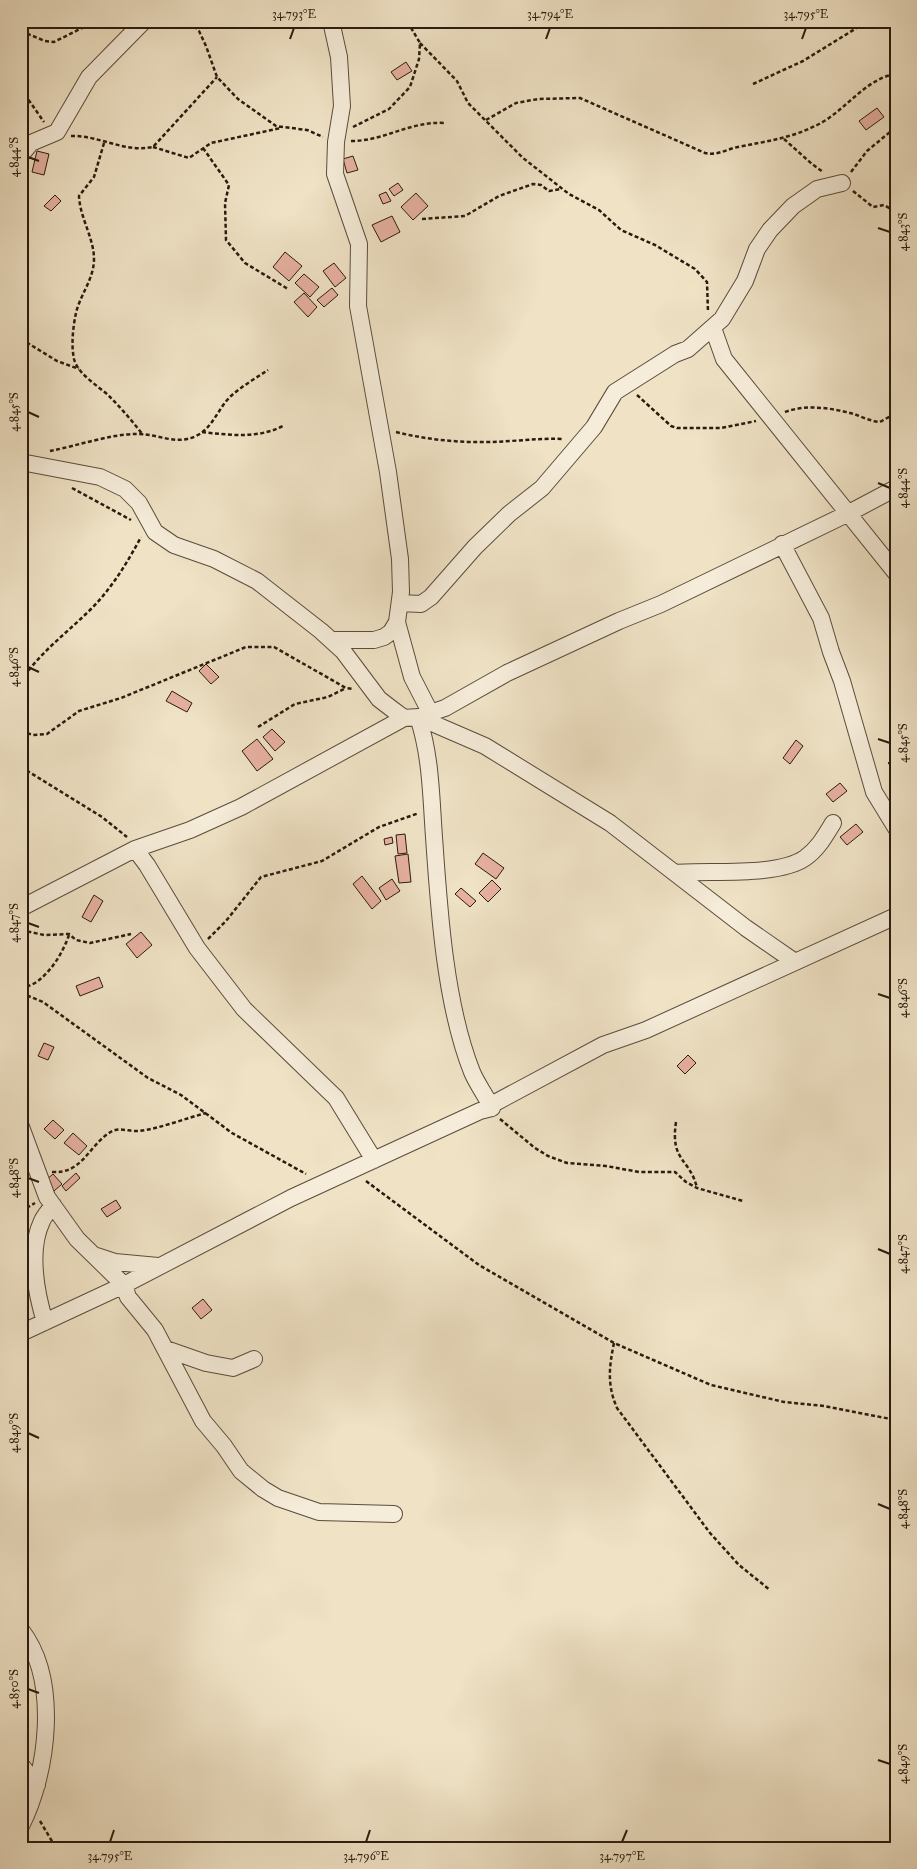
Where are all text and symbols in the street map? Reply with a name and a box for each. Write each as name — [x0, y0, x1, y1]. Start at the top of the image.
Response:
text: 34.793°E — [272, 7, 316, 21]
text: 34.794°E — [527, 7, 573, 21]
text: 34.795°E — [784, 7, 829, 21]
text: 4.844°S — [7, 137, 21, 177]
text: 4.843°S — [896, 213, 910, 251]
text: 4.845°S — [7, 392, 21, 432]
text: 4.844°S — [896, 468, 910, 508]
text: 4.846°S — [7, 647, 21, 687]
text: 4.845°S — [896, 723, 910, 763]
text: 4.847°S — [7, 903, 21, 943]
text: 4.846°S — [896, 978, 910, 1018]
text: 4.848°S — [7, 1158, 21, 1198]
text: 4.847°S — [896, 1234, 910, 1274]
text: 4.849°S — [7, 1413, 21, 1453]
text: 4.848°S — [896, 1489, 910, 1529]
text: 4.850°S — [7, 1669, 21, 1709]
text: 4.849°S — [896, 1744, 910, 1784]
text: 34.795°E — [88, 1849, 133, 1863]
text: 34.796°E — [343, 1849, 389, 1863]
text: 34.797°E — [599, 1849, 645, 1863]

